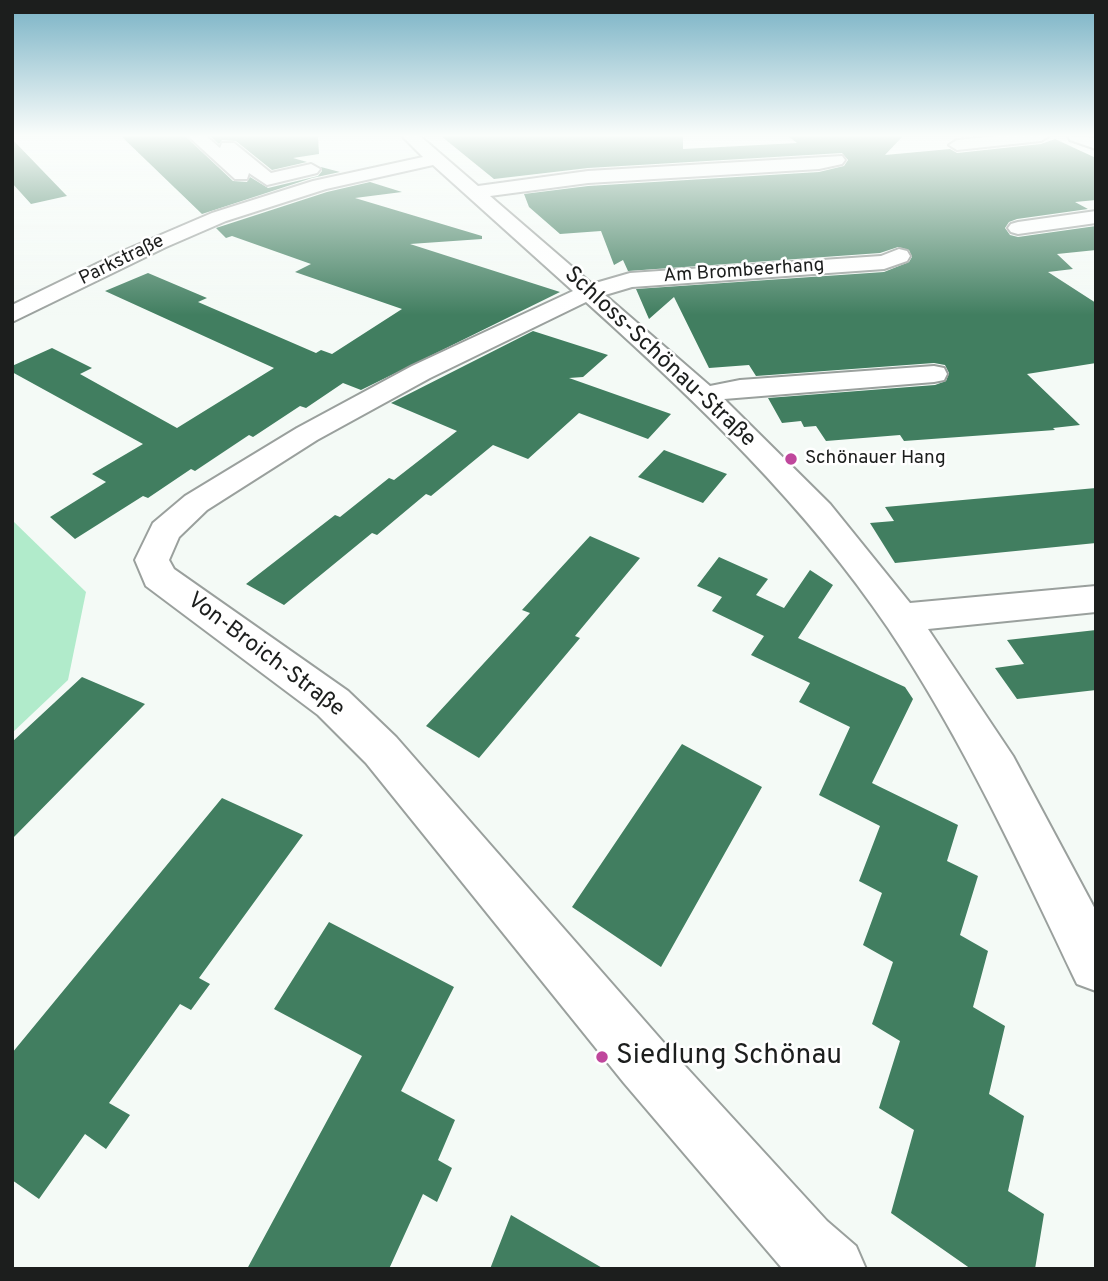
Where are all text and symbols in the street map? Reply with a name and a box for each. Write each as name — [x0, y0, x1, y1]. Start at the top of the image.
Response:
street label: Parkstraße — [76, 231, 168, 291]
street label: Am Brombeerhang — [663, 255, 825, 289]
street label: Schloss-Schönau-Straße — [557, 262, 761, 454]
place label: Schönauer Hang — [805, 448, 946, 470]
marker: Schönauer Hang — [783, 451, 799, 467]
street label: Von-Broich-Straße — [181, 588, 349, 724]
place label: Siedlung Schönau — [616, 1040, 842, 1074]
marker: Siedlung Schönau — [594, 1049, 610, 1065]

